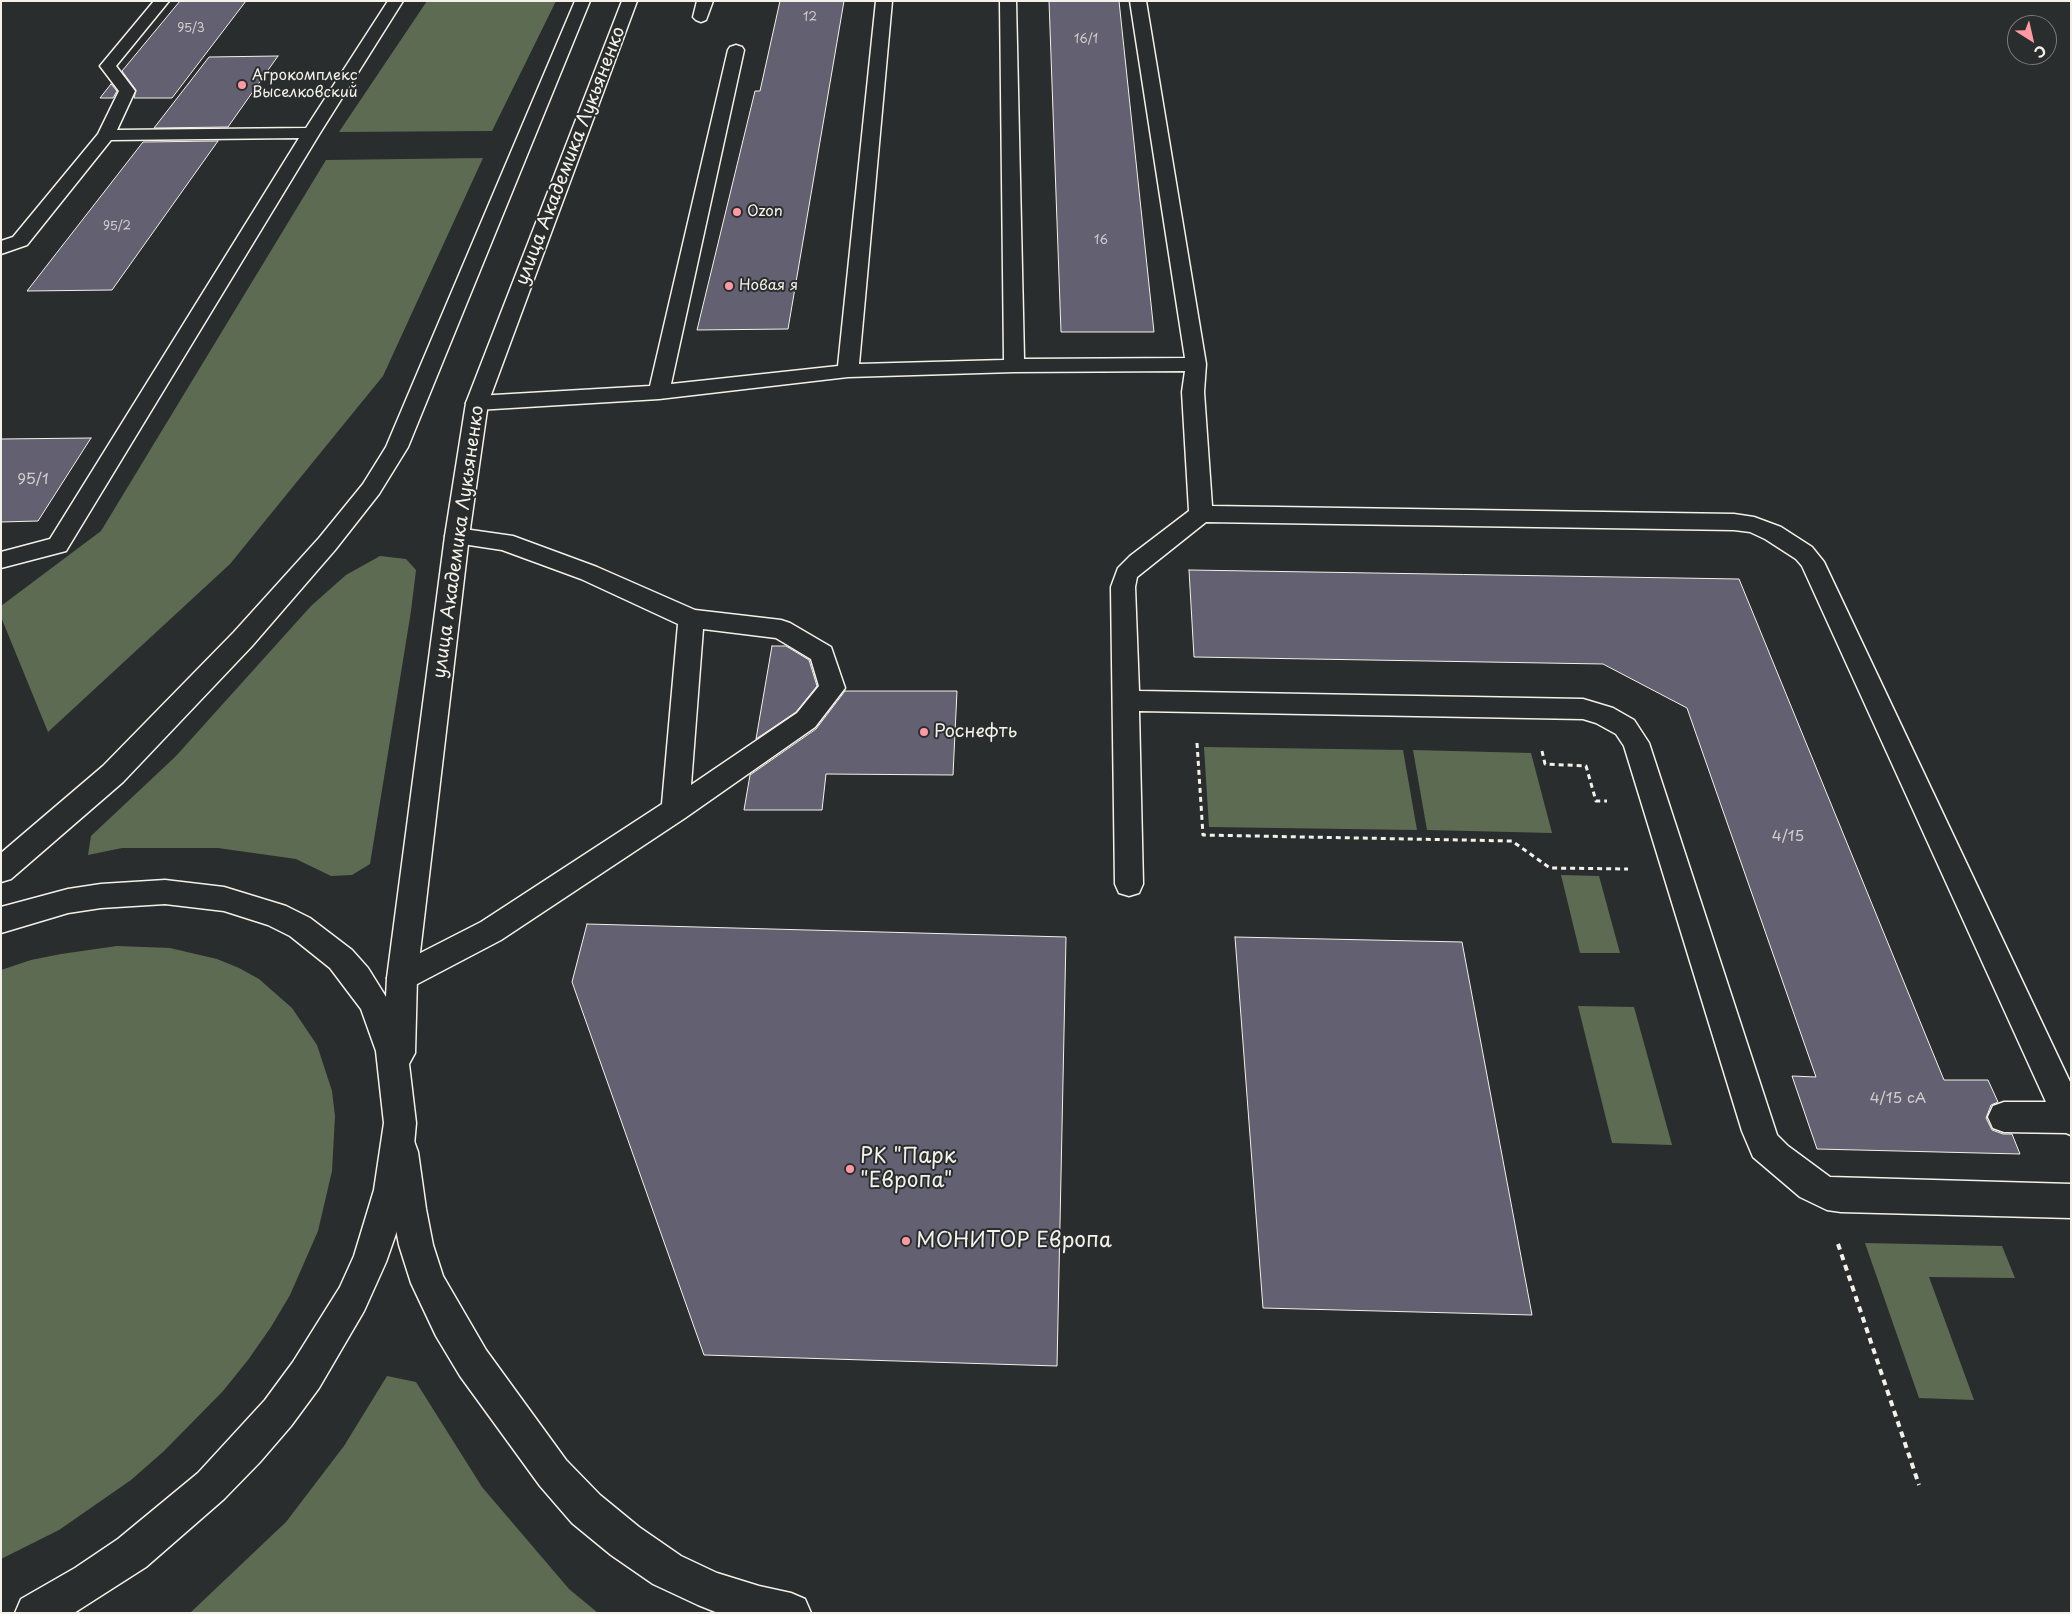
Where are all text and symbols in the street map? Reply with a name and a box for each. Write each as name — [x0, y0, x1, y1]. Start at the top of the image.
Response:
house number: 12 — [803, 11, 817, 25]
north arrow — [2007, 15, 2057, 65]
house number: 95/3 — [177, 22, 205, 36]
street label: улица Академика Лукьяненко — [512, 24, 630, 288]
house number: 16/1 — [1074, 33, 1098, 47]
text: С — [2030, 40, 2051, 63]
place label: Агрокомплекс Выселковский — [252, 67, 358, 102]
marker: Агрокомплекс Выселковский — [236, 79, 248, 91]
place label: Ozon — [747, 203, 783, 221]
marker: Ozon — [731, 206, 743, 218]
house number: 95/2 — [103, 220, 131, 234]
house number: 16 — [1094, 234, 1108, 248]
place label: Новая я — [739, 277, 798, 295]
marker: Новая я — [723, 280, 735, 292]
street label: улица Академика Лукьяненко — [429, 404, 489, 680]
house number: 95/1 — [17, 471, 49, 489]
place label: Роснефть — [934, 721, 1017, 743]
marker: Роснефть — [918, 726, 930, 738]
house number: 4/15 — [1772, 828, 1804, 846]
house number: 4/15 сА — [1870, 1090, 1926, 1108]
place label: РК "Парк "Европа" — [860, 1144, 956, 1194]
marker: РК "Парк "Европа" — [844, 1163, 856, 1175]
place label: МОНИТОР Европа — [916, 1228, 1112, 1254]
marker: МОНИТОР Европа — [900, 1235, 912, 1247]

